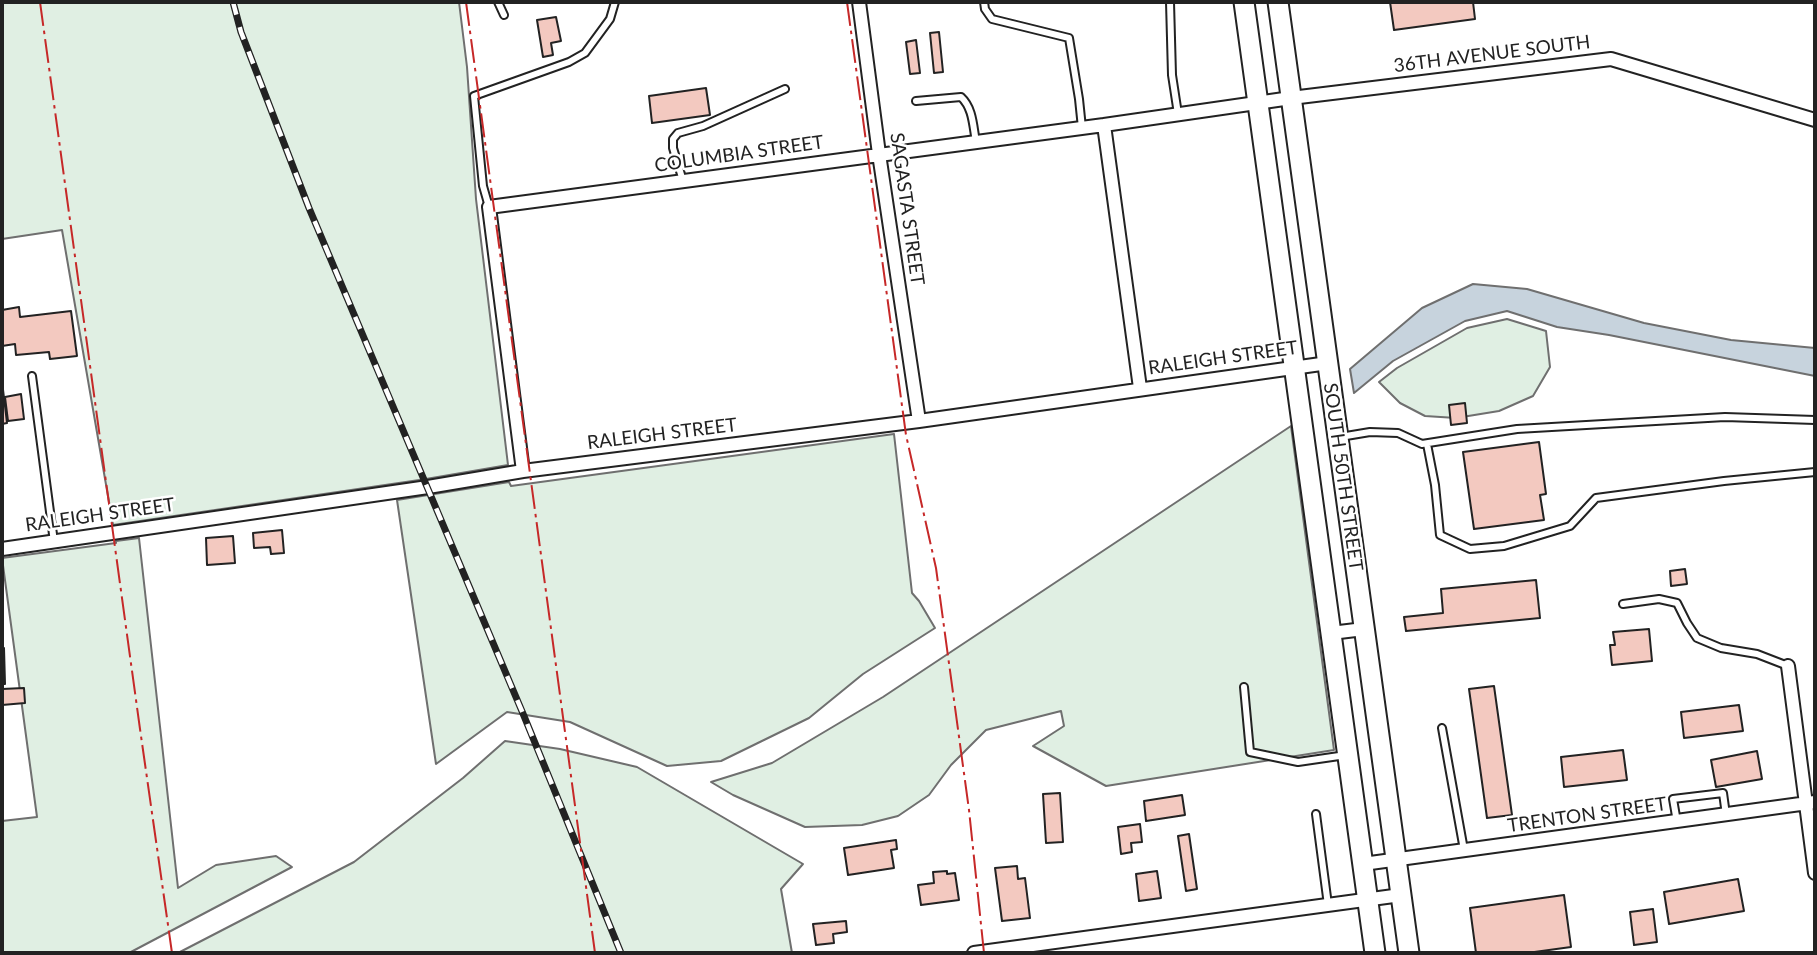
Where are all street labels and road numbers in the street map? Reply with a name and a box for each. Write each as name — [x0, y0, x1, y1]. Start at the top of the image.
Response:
street label: 36TH AVENUE SOUTH — [1392, 31, 1592, 77]
street label: COLUMBIA STREET — [653, 131, 825, 177]
street label: SAGASTA STREET — [885, 131, 929, 287]
street label: RALEIGH STREET — [1147, 336, 1299, 380]
street label: SOUTH 50TH STREET — [1319, 382, 1367, 572]
street label: RALEIGH STREET — [586, 414, 738, 454]
street label: RALEIGH STREET — [24, 493, 176, 537]
street label: TRENTON STREET — [1506, 793, 1668, 837]

